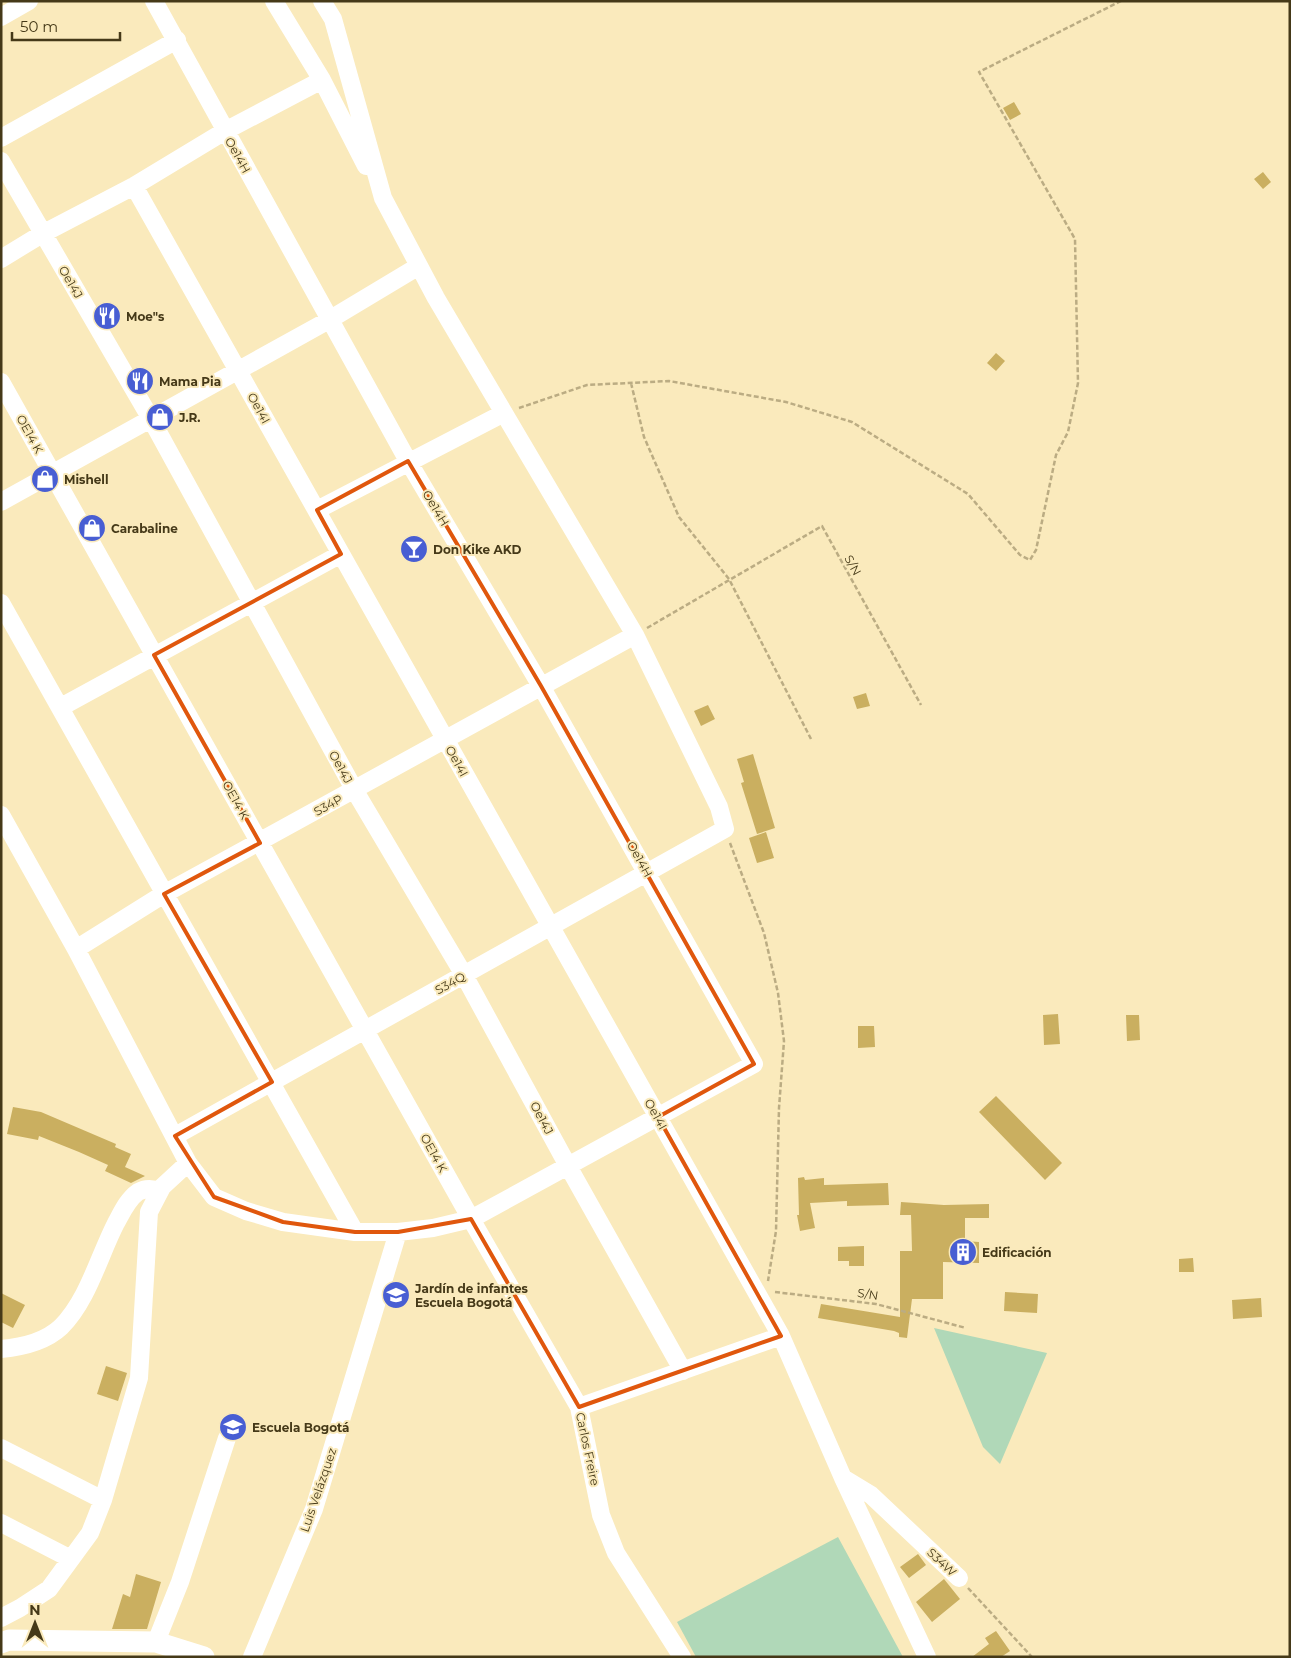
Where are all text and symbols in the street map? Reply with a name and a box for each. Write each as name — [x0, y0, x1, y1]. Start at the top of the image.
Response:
scale bar — [12, 10, 120, 42]
text: 50 m — [20, 17, 58, 36]
street label: Oe14H — [222, 134, 254, 176]
street label: Oe14J — [56, 263, 86, 301]
restaurant icon: Moe"s — [92, 301, 122, 331]
place label: Moe"s — [126, 309, 165, 324]
restaurant icon: Mama Pia — [125, 366, 155, 396]
place label: Mama Pia — [159, 374, 221, 389]
street label: Oe14I — [244, 390, 274, 426]
shop icon: J.R. — [145, 402, 175, 432]
place label: J.R. — [178, 410, 201, 425]
street label: OE14 K — [13, 412, 47, 456]
shop icon: Mishell — [30, 464, 60, 494]
place label: Mishell — [64, 472, 109, 487]
street label: Oe14H — [420, 487, 452, 529]
shop icon: Carabaline — [77, 513, 107, 543]
place label: Carabaline — [111, 521, 178, 536]
bar icon: Don Kike AKD — [399, 534, 429, 564]
place label: Don Kike AKD — [433, 542, 522, 557]
street label: S/N — [841, 552, 865, 578]
street label: Oe14I — [442, 743, 472, 779]
street label: Oe14J — [326, 748, 356, 786]
street label: OE14 K — [219, 778, 253, 822]
street label: S34P — [311, 791, 345, 819]
street label: Oe14H — [624, 838, 656, 880]
street label: S34Q — [432, 969, 468, 997]
street label: Oe14I — [641, 1096, 671, 1132]
street label: Oe14J — [527, 1099, 557, 1137]
street label: OE14 K — [417, 1131, 451, 1175]
building icon: Edificación — [948, 1237, 978, 1267]
place label: Edificación — [982, 1245, 1052, 1260]
school or university icon: Jardín de infantes Escuela Bogotá — [381, 1280, 411, 1310]
place label: Jardín de infantes Escuela Bogotá — [414, 1281, 529, 1310]
street label: S/N — [856, 1285, 880, 1303]
street label: Carlos Freire — [573, 1411, 603, 1487]
school or university icon: Escuela Bogotá — [218, 1412, 248, 1442]
place label: Escuela Bogotá — [252, 1420, 349, 1435]
street label: Luis Velázquez — [297, 1446, 339, 1534]
street label: S34W — [924, 1545, 960, 1579]
north arrow — [10, 1598, 60, 1648]
text: N — [29, 1601, 41, 1619]

